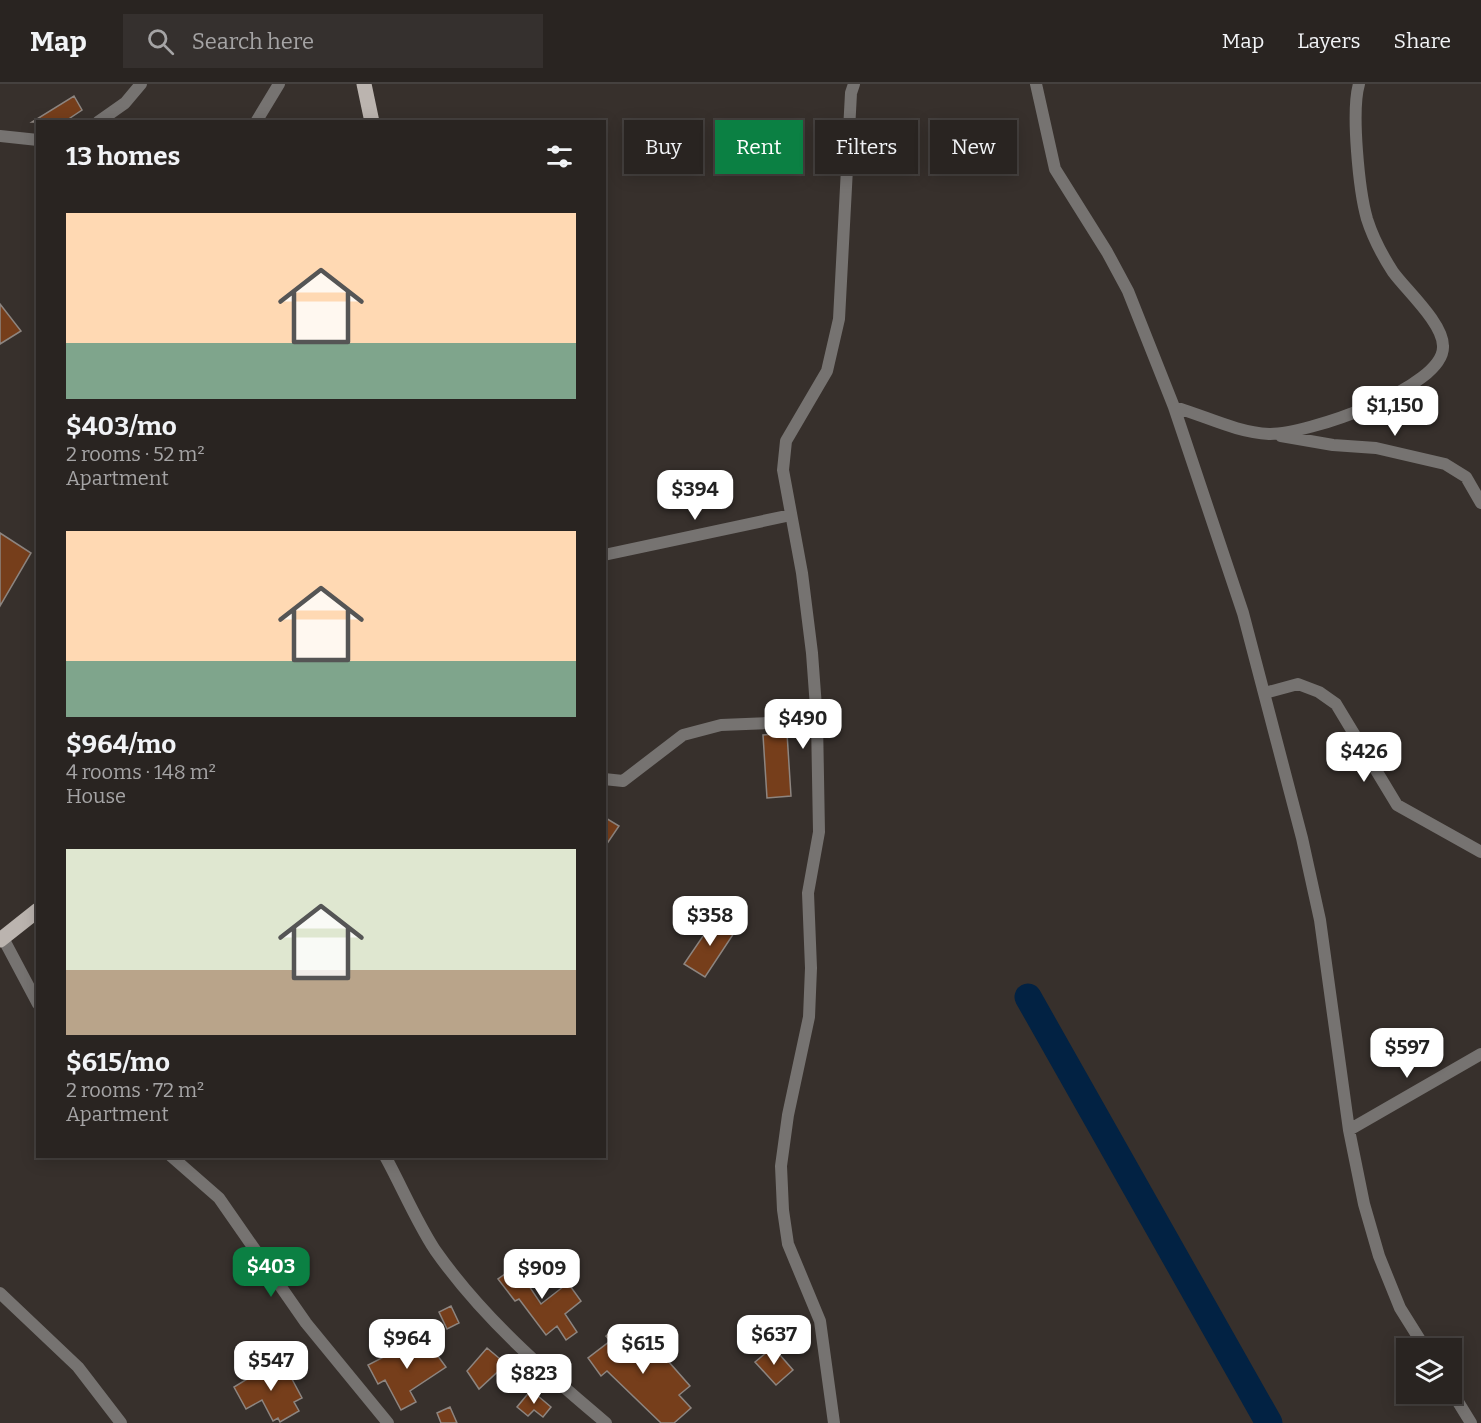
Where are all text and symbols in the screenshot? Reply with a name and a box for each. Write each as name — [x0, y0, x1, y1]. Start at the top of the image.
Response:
search box — [123, 14, 543, 68]
text: Map — [30, 25, 87, 58]
icon: search — [144, 25, 177, 58]
text: Search here — [192, 28, 314, 55]
text: Map — [1222, 28, 1264, 54]
text: Layers — [1297, 28, 1361, 54]
text: Share — [1394, 28, 1451, 54]
chip: Buy — [624, 120, 703, 174]
chip: Rent — [715, 120, 803, 174]
chip: Filters — [815, 120, 918, 174]
chip: New — [930, 120, 1017, 174]
icon: filters — [543, 140, 576, 173]
text: 13 homes — [66, 141, 180, 172]
icon: home — [267, 252, 375, 360]
pin: $1,150 — [1346, 386, 1444, 437]
text: $1,150 — [1366, 393, 1424, 417]
text: $403/mo — [66, 411, 177, 442]
text: 2 rooms · 52 m² — [66, 442, 205, 466]
text: Apartment — [66, 466, 169, 490]
pin: $394 — [659, 470, 731, 521]
text: $394 — [671, 477, 719, 501]
icon: home — [267, 570, 375, 678]
pin: $490 — [767, 699, 839, 750]
text: $490 — [779, 706, 827, 730]
text: $964/mo — [66, 729, 176, 760]
pin: $426 — [1328, 732, 1400, 783]
text: $426 — [1340, 739, 1388, 763]
text: 4 rooms · 148 m² — [66, 760, 216, 784]
text: House — [66, 784, 126, 808]
icon: home — [267, 888, 375, 996]
pin: $358 — [674, 896, 746, 947]
text: $358 — [687, 903, 733, 927]
pin: $597 — [1371, 1028, 1443, 1079]
text: $597 — [1384, 1035, 1430, 1059]
text: $615/mo — [66, 1047, 170, 1078]
text: 2 rooms · 72 m² — [66, 1078, 204, 1102]
text: Apartment — [66, 1102, 169, 1126]
pin: $403 — [235, 1247, 307, 1298]
pin: $909 — [506, 1249, 578, 1300]
text: $403 — [247, 1254, 295, 1278]
text: $909 — [518, 1256, 566, 1280]
pin: $637 — [738, 1315, 810, 1366]
pin: $964 — [371, 1319, 443, 1370]
text: $637 — [751, 1322, 797, 1346]
pin: $615 — [607, 1324, 679, 1375]
text: $964 — [383, 1326, 431, 1350]
text: $615 — [621, 1331, 665, 1355]
map controls — [1396, 1338, 1462, 1404]
button: layers — [1396, 1338, 1462, 1404]
pin: $547 — [235, 1341, 307, 1392]
text: $547 — [248, 1348, 294, 1372]
pin: $823 — [498, 1354, 570, 1405]
text: $823 — [511, 1361, 557, 1385]

